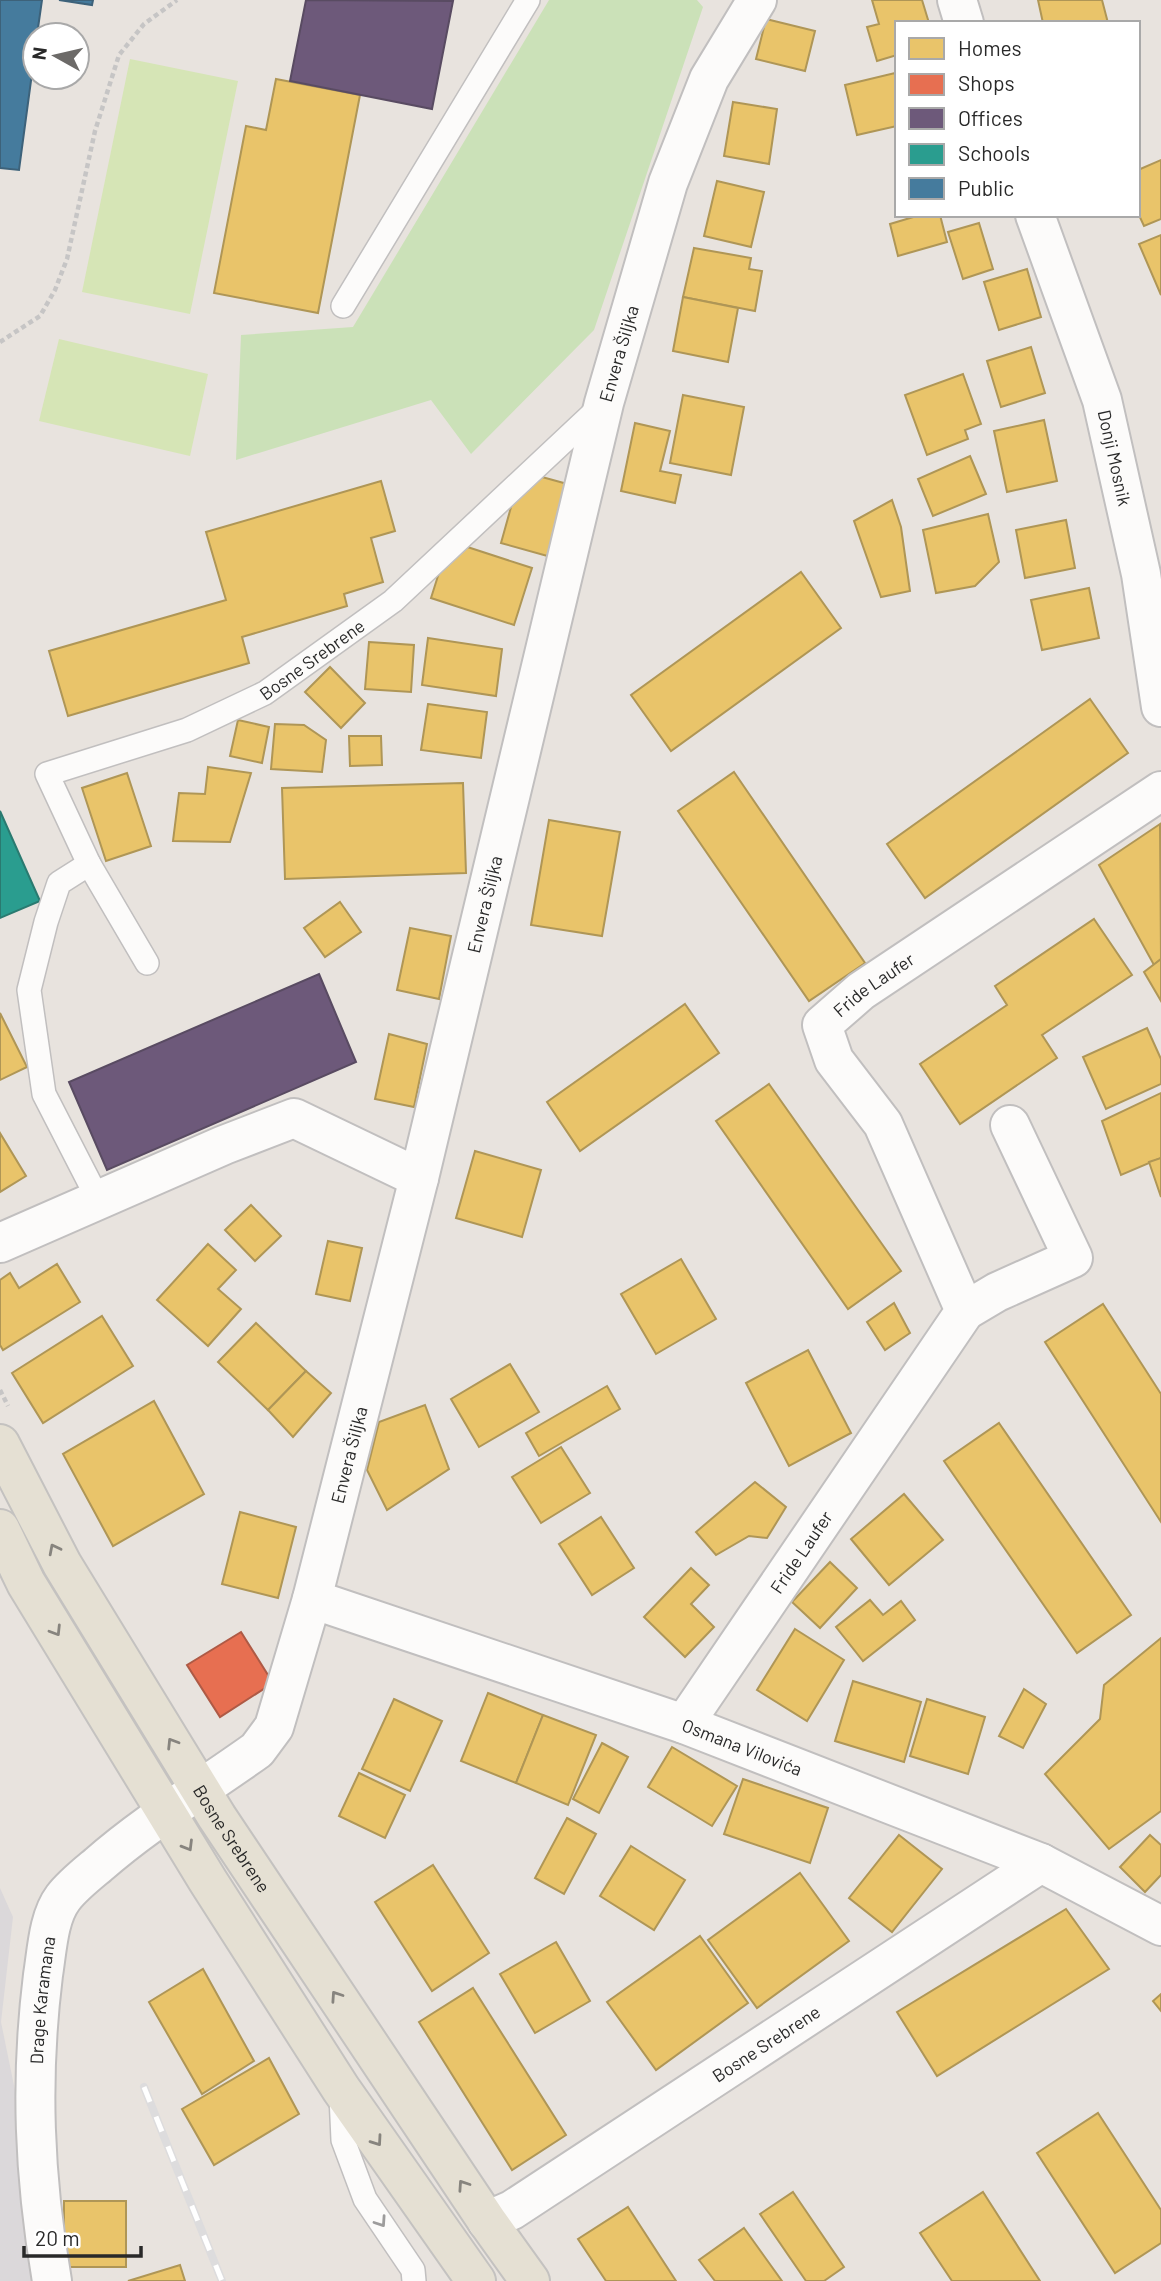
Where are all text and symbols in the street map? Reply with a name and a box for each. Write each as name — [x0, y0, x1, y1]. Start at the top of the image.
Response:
north arrow — [21, 21, 91, 91]
legend — [895, 21, 1140, 217]
text: Homes — [958, 35, 1022, 60]
text: N — [26, 46, 51, 61]
text: Shops — [958, 70, 1015, 95]
text: Offices — [958, 105, 1023, 130]
text: Schools — [958, 140, 1030, 165]
text: Public — [958, 175, 1014, 200]
street label: Envera Šiljka — [594, 303, 643, 404]
street label: Donji Mosnik — [1094, 408, 1136, 508]
street label: Bosne Srebrene — [255, 614, 369, 705]
street label: Envera Šiljka — [462, 853, 507, 955]
street label: Fride Laufer — [828, 948, 919, 1021]
street label: Envera Šiljka — [326, 1404, 372, 1506]
street label: Fride Laufer — [765, 1506, 837, 1598]
one-way arrow — [49, 1544, 63, 1556]
one-way arrow — [47, 1624, 60, 1637]
street label: Osmana Vilovića — [679, 1713, 805, 1780]
one-way arrow — [168, 1738, 181, 1751]
street label: Bosne Srebrene — [189, 1781, 275, 1897]
one-way arrow — [179, 1839, 192, 1852]
street label: Drage Karamana — [25, 1935, 59, 2065]
one-way arrow — [332, 1991, 344, 2004]
street label: Bosne Srebrene — [708, 2000, 824, 2087]
one-way arrow — [369, 2133, 381, 2146]
one-way arrow — [459, 2180, 471, 2193]
scale bar — [24, 2214, 142, 2258]
one-way arrow — [373, 2214, 385, 2227]
text: 20 m — [35, 2225, 80, 2250]

